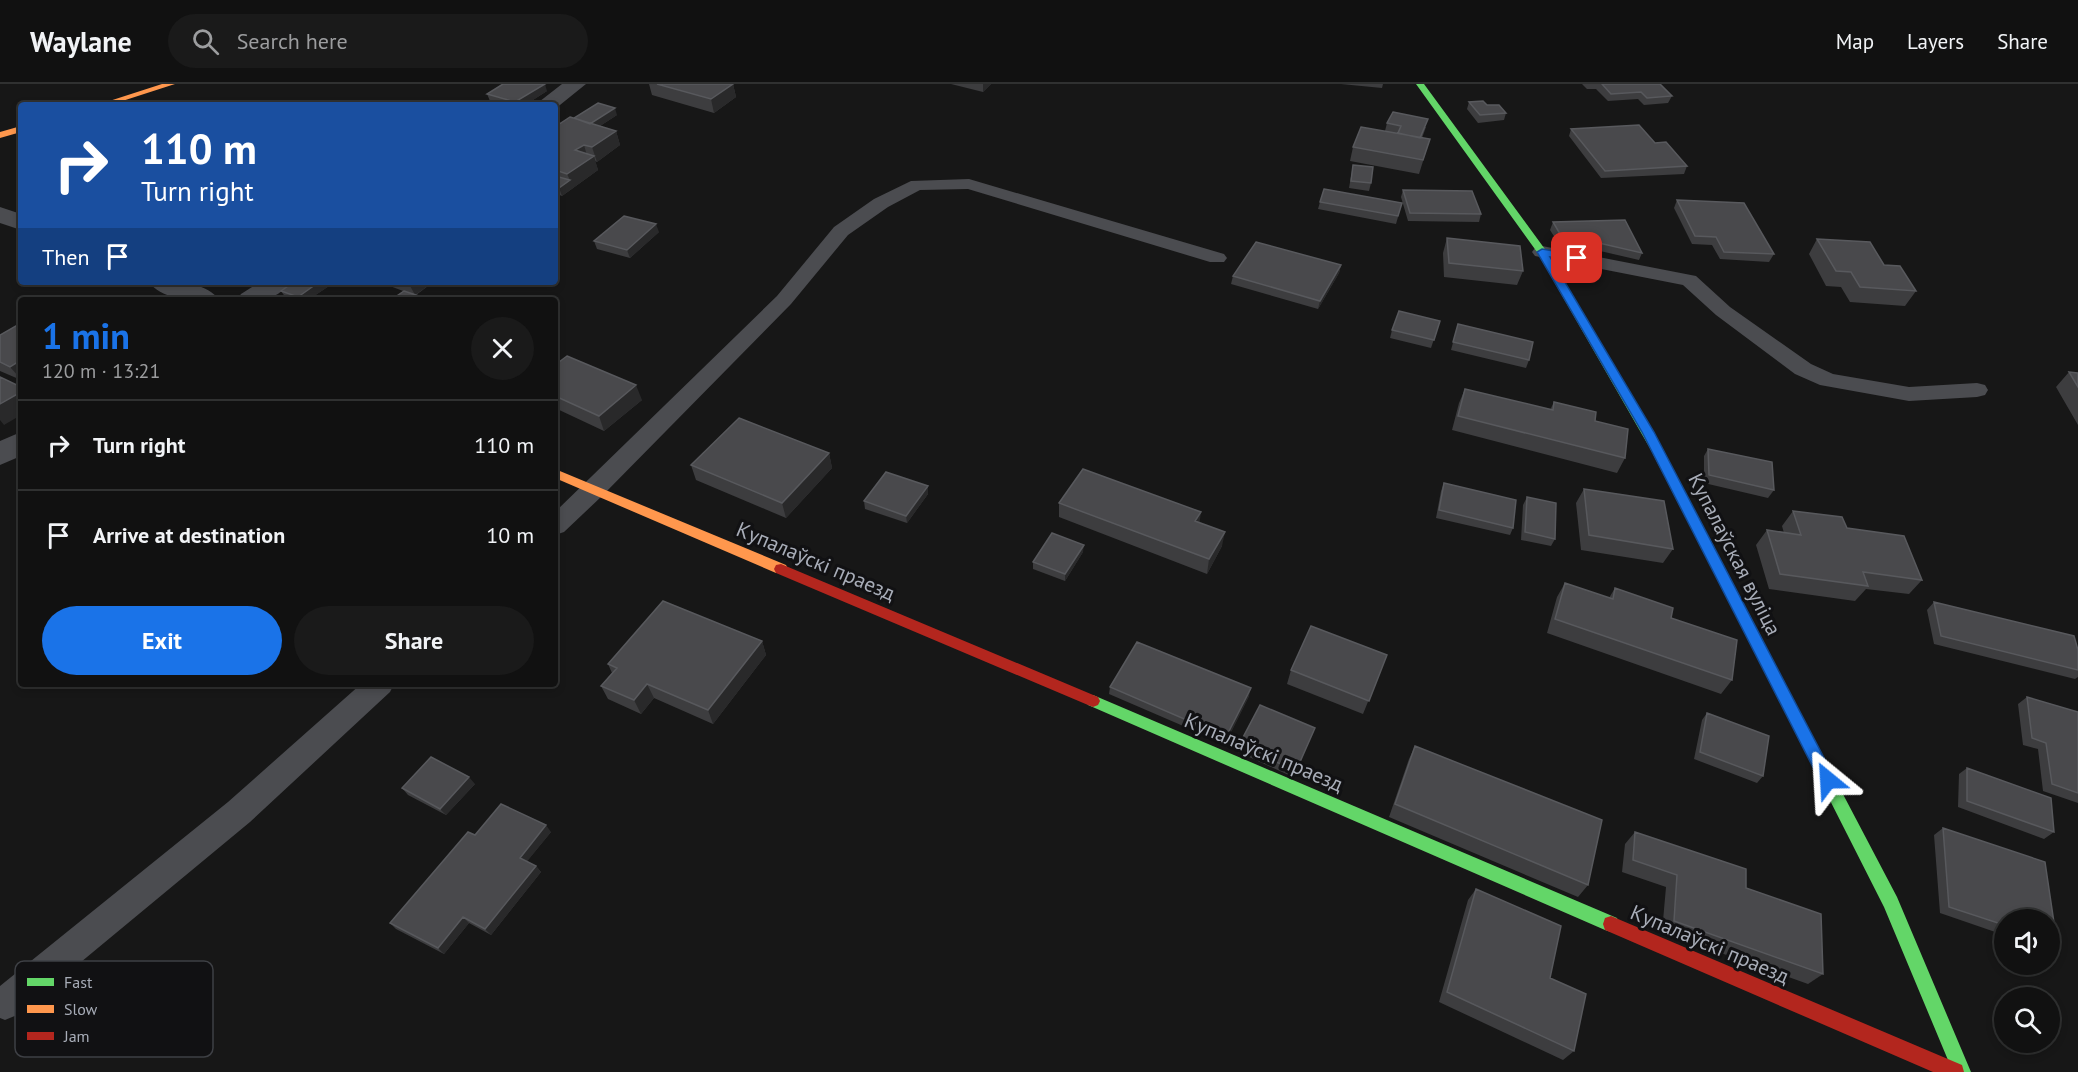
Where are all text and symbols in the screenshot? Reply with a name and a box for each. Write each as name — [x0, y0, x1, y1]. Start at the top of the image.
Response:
search box — [168, 14, 588, 68]
text: Waylane — [30, 23, 132, 60]
icon: search — [189, 25, 222, 58]
text: Search here — [237, 27, 348, 55]
text: Map — [1836, 28, 1874, 55]
text: Layers — [1907, 28, 1964, 55]
text: Share — [1997, 28, 2048, 55]
text: 110 m — [141, 121, 257, 176]
icon: right — [42, 126, 120, 204]
text: Turn right — [141, 174, 254, 208]
pin — [1551, 232, 1602, 283]
icon: arrive — [101, 240, 134, 273]
icon: arrive — [1560, 241, 1593, 274]
text: Then — [42, 243, 89, 271]
text: 1 min — [42, 312, 130, 359]
button: close — [471, 317, 534, 380]
text: 120 m · 13:21 — [42, 358, 160, 384]
icon: right — [42, 429, 75, 462]
text: Turn right — [93, 431, 185, 459]
text: 110 m — [474, 431, 534, 459]
street label: Купалаўская вуліца — [1682, 468, 1788, 640]
street label: Купалаўскі праезд — [733, 515, 899, 607]
icon: arrive — [42, 519, 75, 552]
text: Arrive at destination — [93, 521, 285, 549]
text: 10 m — [486, 521, 534, 549]
button: Exit — [42, 606, 282, 675]
button: Share — [294, 606, 534, 675]
street label: Купалаўскі праезд — [1181, 706, 1347, 798]
position arrow — [1796, 748, 1860, 812]
street label: Купалаўскі праезд — [1627, 898, 1793, 990]
map controls — [1994, 909, 2060, 1053]
button: sound — [1994, 909, 2060, 975]
legend — [15, 961, 213, 1057]
text: Fast — [64, 972, 93, 992]
button: search — [1994, 987, 2060, 1053]
text: Slow — [64, 999, 98, 1019]
text: Jam — [63, 1026, 90, 1046]

